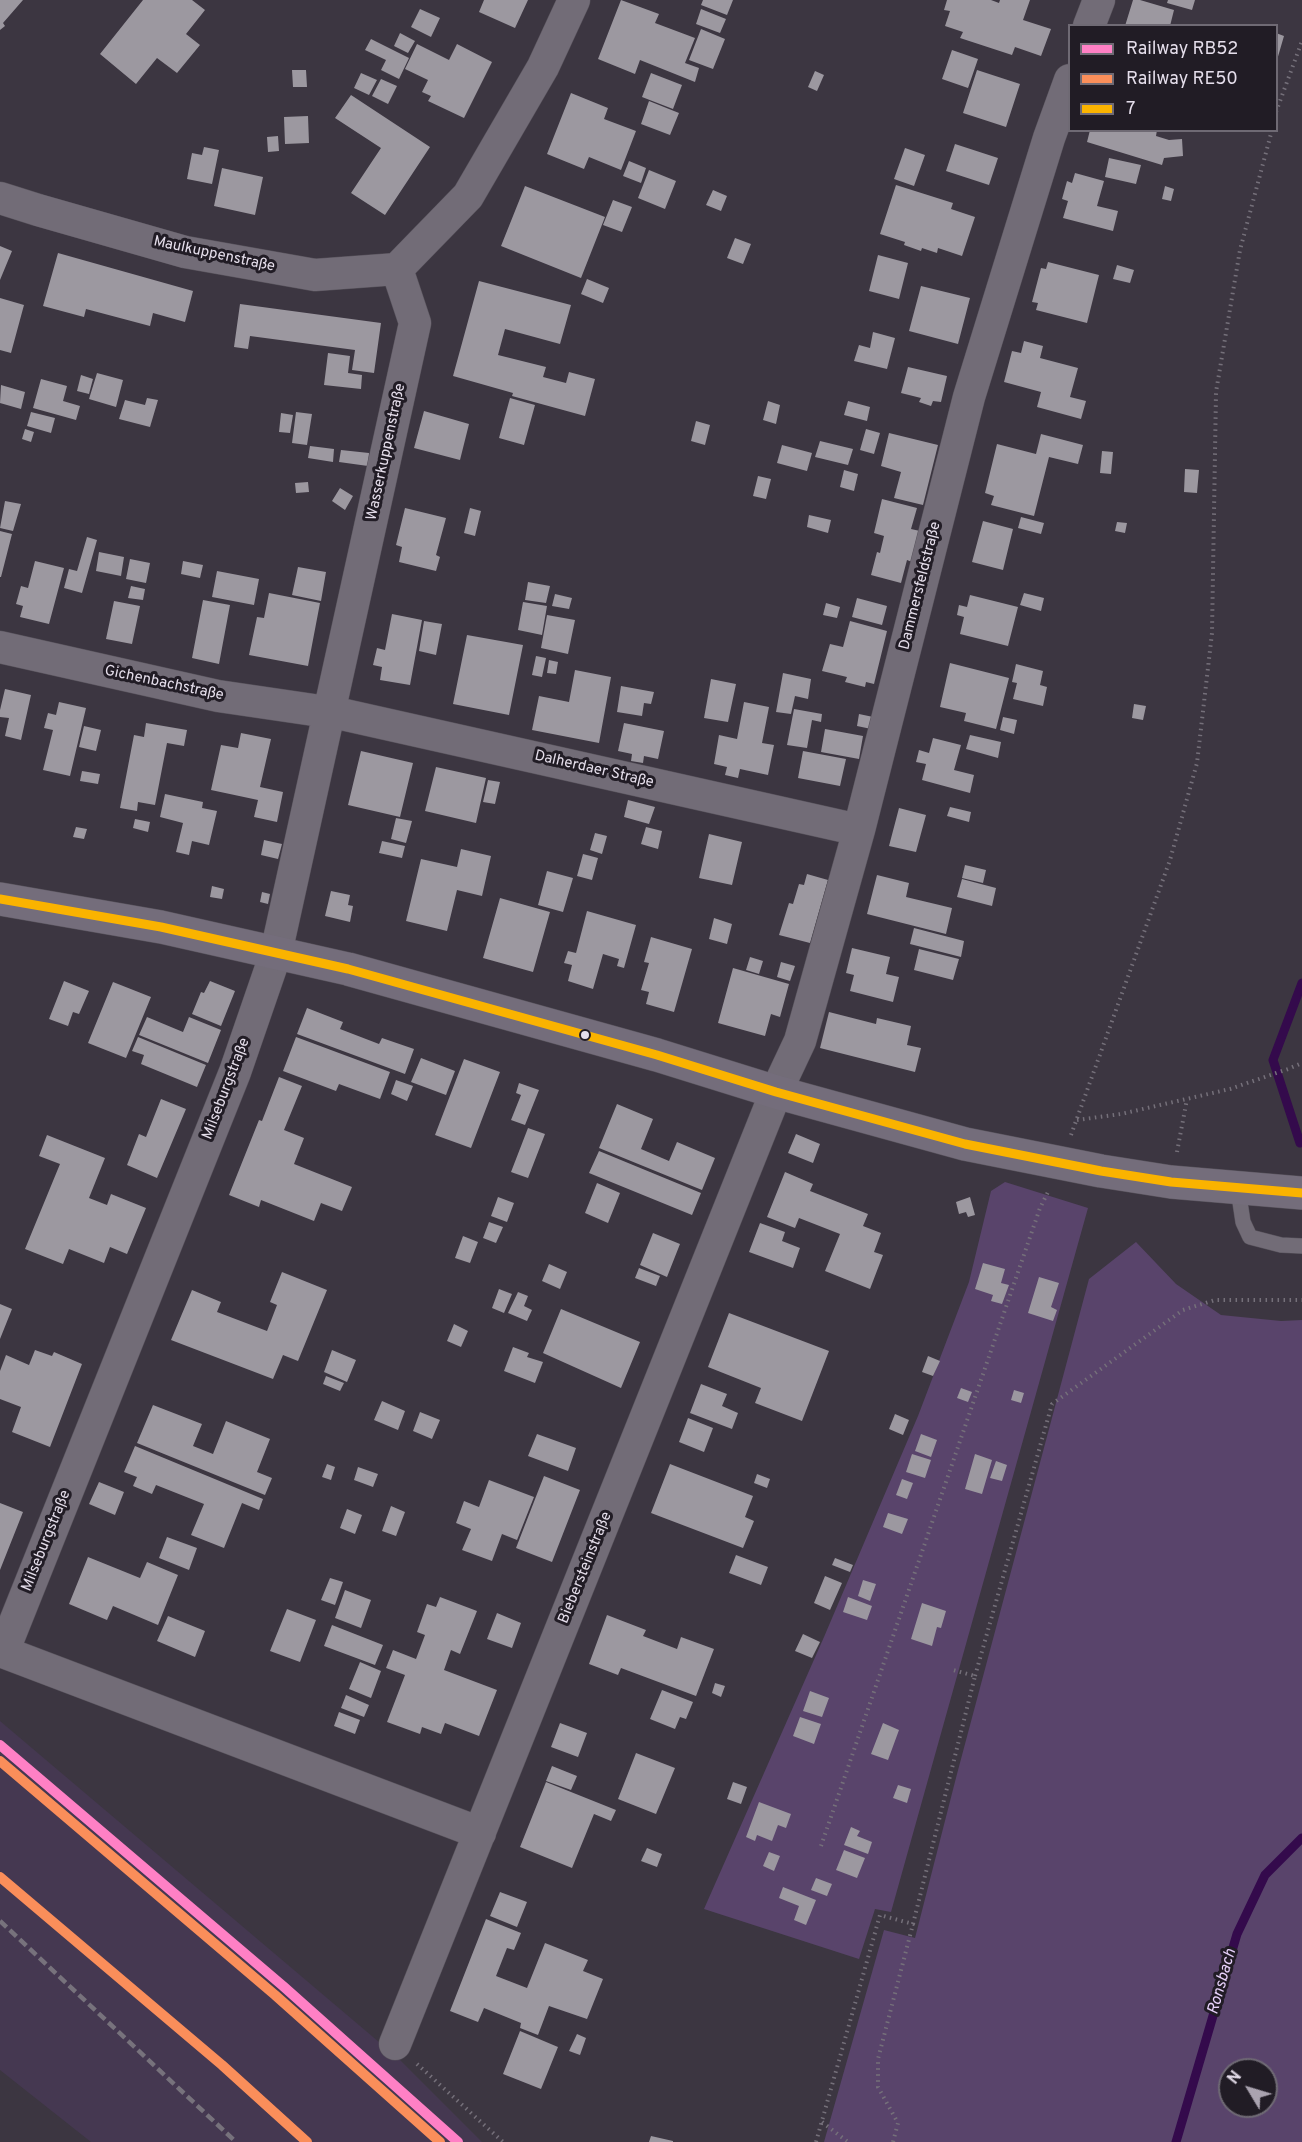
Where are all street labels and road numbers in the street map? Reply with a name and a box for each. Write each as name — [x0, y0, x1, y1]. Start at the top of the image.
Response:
street label: Maulkuppenstraße — [152, 233, 276, 277]
street label: Wasserkuppenstraße — [364, 382, 410, 522]
street label: Dammersfeldstraße — [896, 520, 946, 652]
street label: Gichenbachstraße — [103, 663, 225, 705]
street label: Dalherdaer Straße — [533, 748, 655, 792]
street label: Milseburgstraße — [199, 1036, 255, 1142]
street label: Milseburgstraße — [19, 1488, 75, 1594]
street label: Biebersteinstraße — [555, 1510, 617, 1626]

